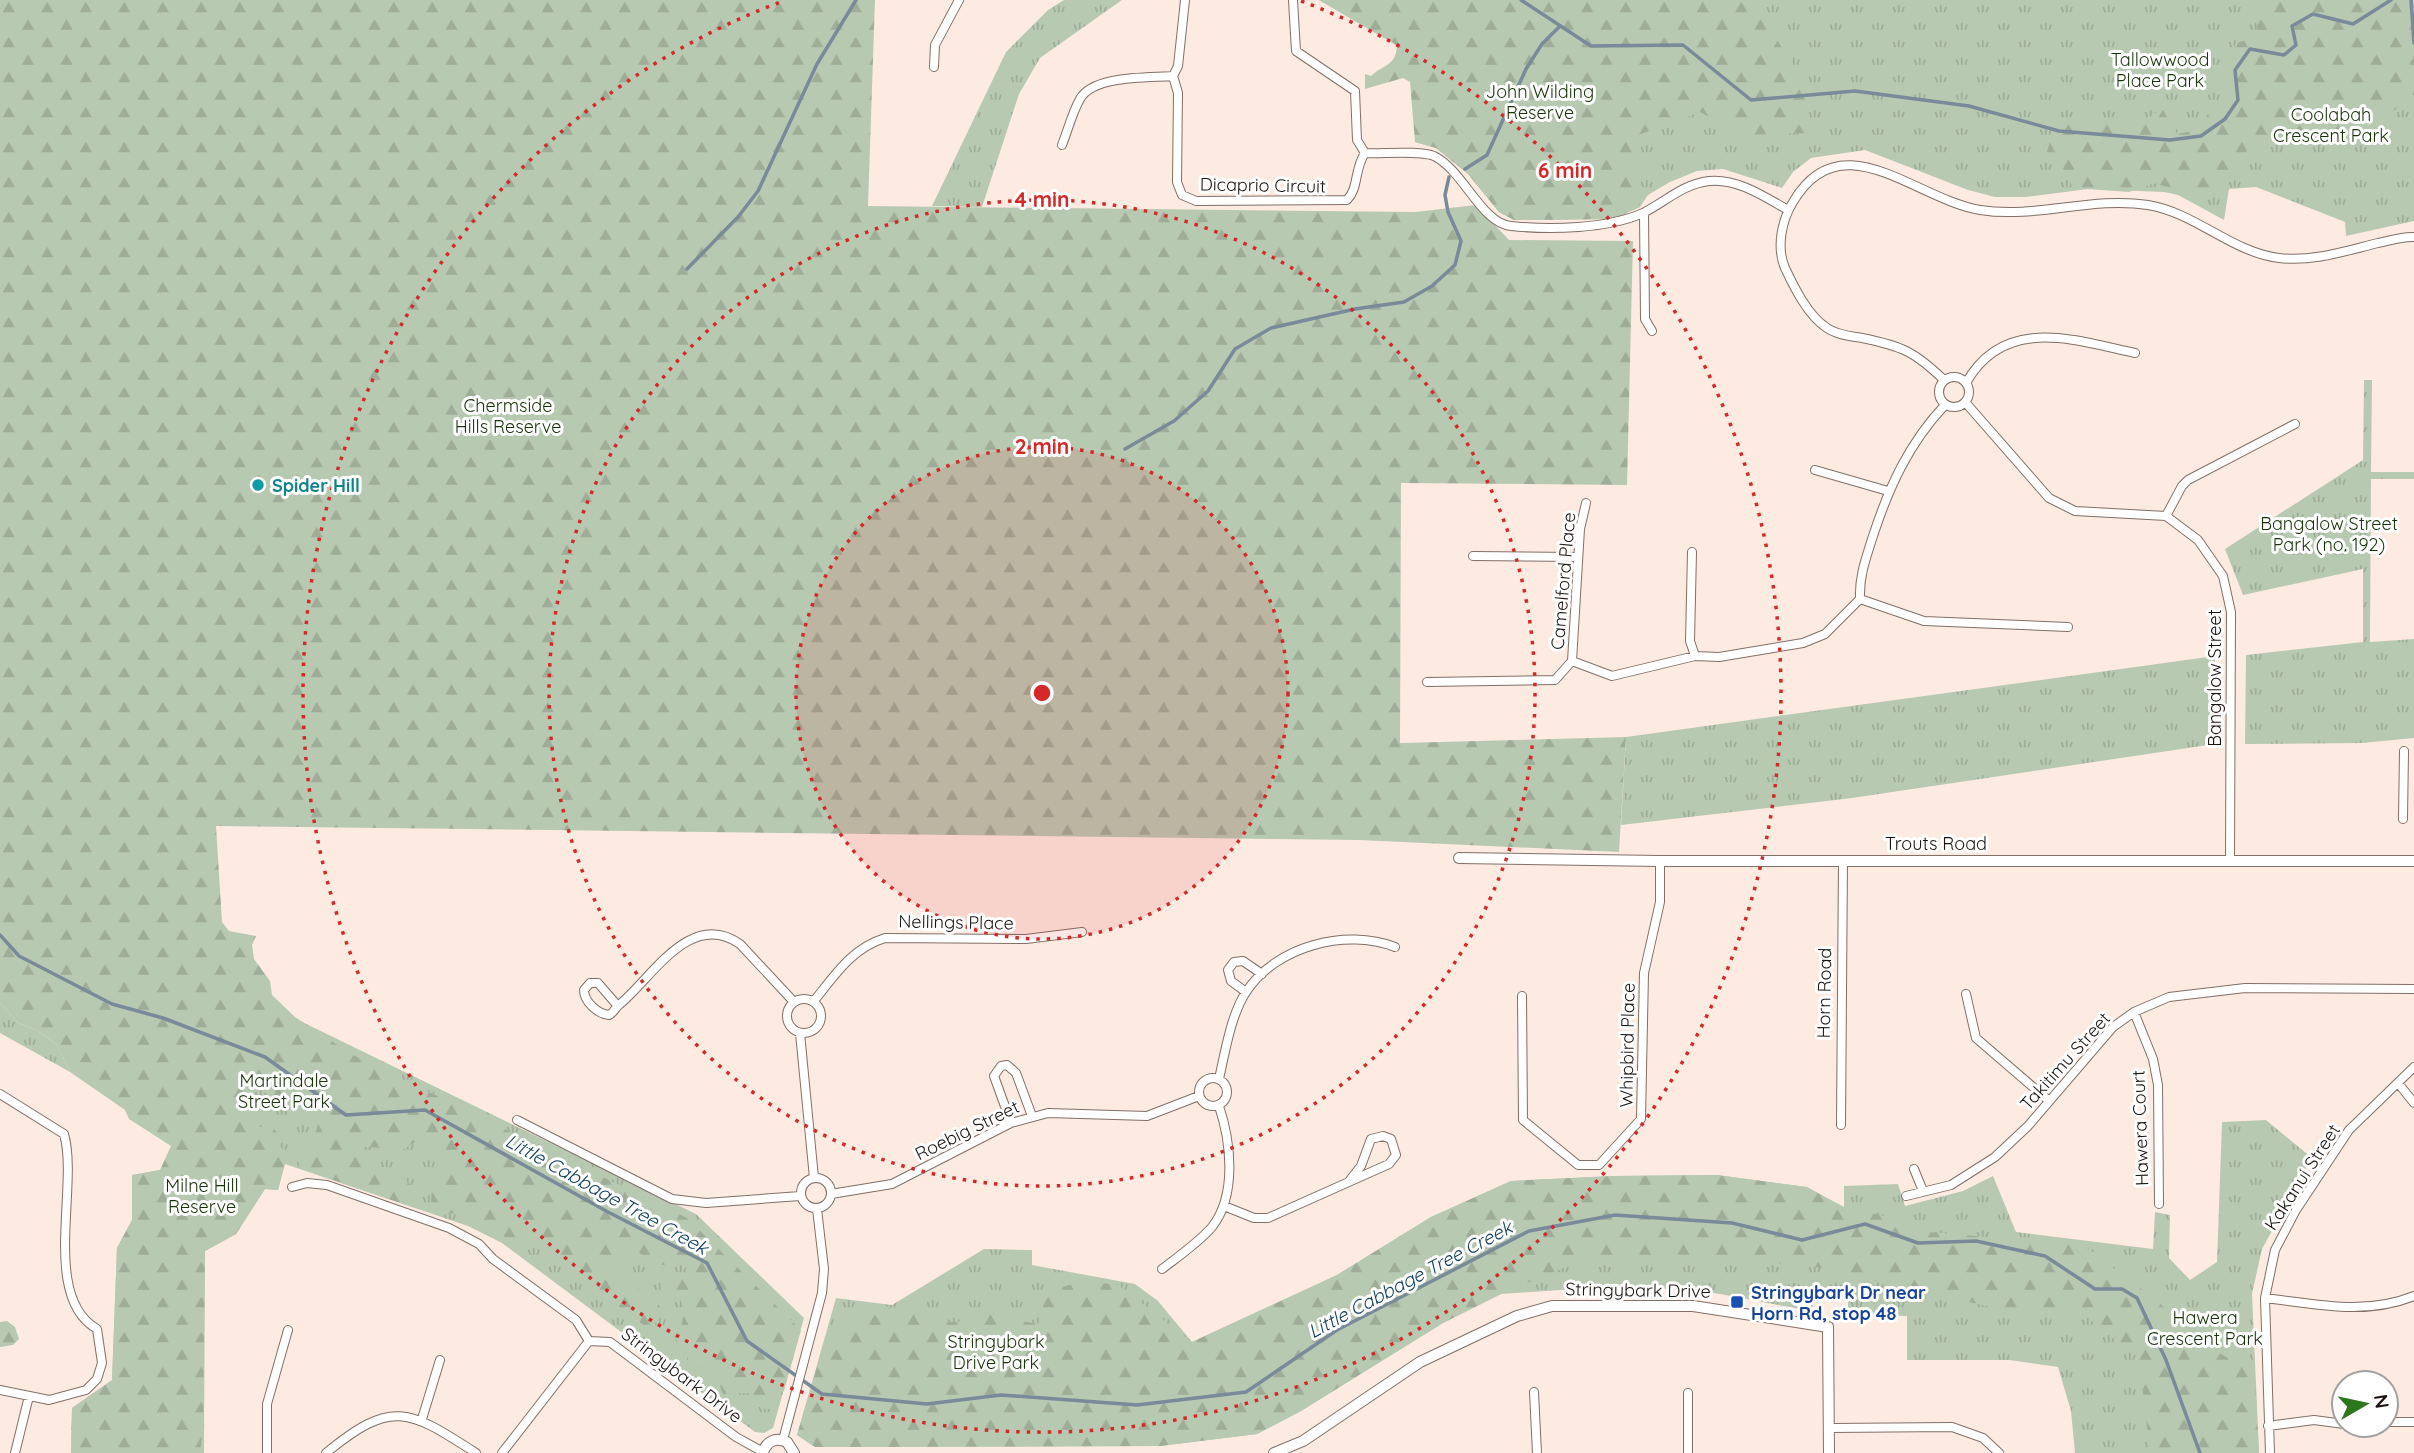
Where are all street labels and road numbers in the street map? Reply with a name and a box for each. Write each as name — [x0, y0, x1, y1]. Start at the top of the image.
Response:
street label: Dicaprio Circuit — [1200, 172, 1326, 198]
street label: Camelford Place — [1546, 511, 1580, 651]
street label: Bangalow Street — [2203, 609, 2226, 747]
street label: Trouts Road — [1885, 832, 1987, 855]
street label: Nellings Place — [898, 909, 1014, 935]
street label: Horn Road — [1812, 947, 1836, 1039]
street label: Whipbird Place — [1614, 982, 1640, 1108]
street label: Takitimu Street — [2015, 1007, 2115, 1115]
street label: Hawera Court — [2126, 1070, 2154, 1186]
street label: Roebig Street — [911, 1095, 1023, 1165]
street label: Kakanui Street — [2259, 1120, 2345, 1234]
street label: Stringybark Drive — [1565, 1277, 1711, 1303]
street label: Stringybark Drive — [617, 1322, 747, 1428]

